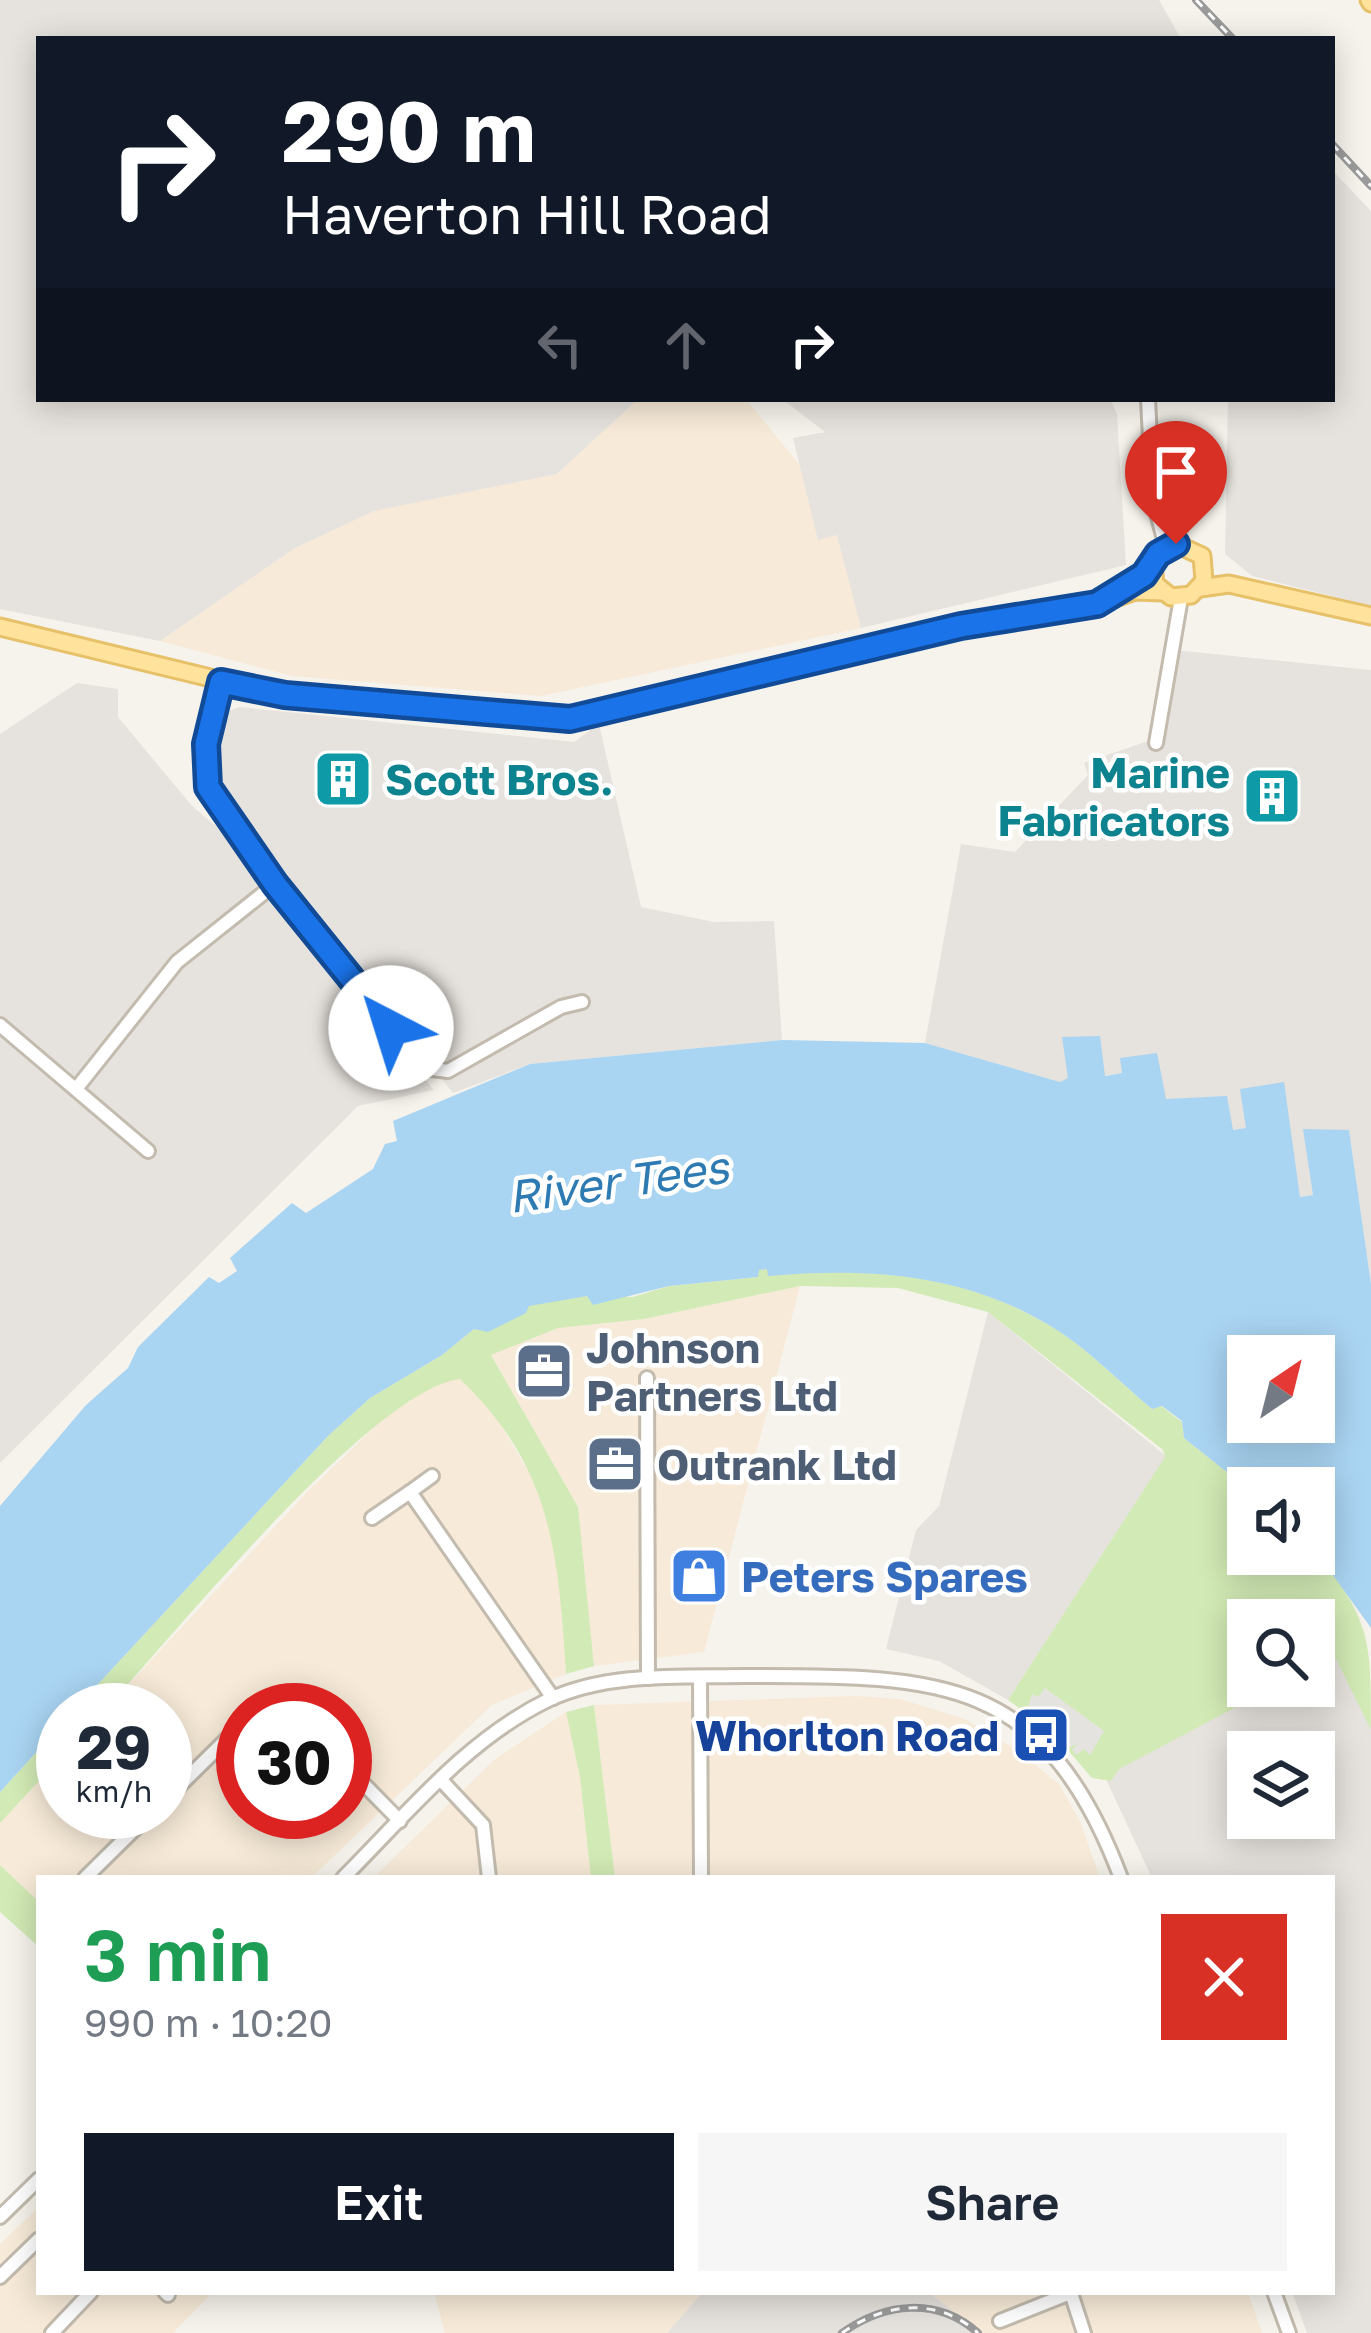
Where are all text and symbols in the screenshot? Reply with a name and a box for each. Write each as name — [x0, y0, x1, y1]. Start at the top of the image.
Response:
text: 290 m — [282, 80, 536, 180]
icon: right — [84, 84, 240, 240]
text: Haverton Hill Road — [282, 181, 772, 246]
icon: left — [527, 312, 593, 378]
icon: ahead — [653, 312, 719, 378]
icon: right — [779, 312, 845, 378]
pin — [1125, 421, 1227, 544]
icon: arrive — [1143, 439, 1209, 505]
place label: Marine Fabricators — [997, 747, 1230, 845]
building icon: Scott Bros. — [312, 748, 374, 810]
place label: Scott Bros. — [385, 754, 614, 804]
building icon: Marine Fabricators — [1241, 765, 1303, 827]
position arrow — [328, 965, 454, 1091]
water label: River Tees — [504, 1139, 734, 1223]
place label: Johnson Partners Ltd — [586, 1322, 838, 1420]
north arrow — [1227, 1335, 1335, 1443]
map controls — [1227, 1335, 1335, 1839]
office icon: Johnson Partners Ltd — [513, 1340, 575, 1402]
office icon: Outrank Ltd — [584, 1433, 646, 1495]
place label: Outrank Ltd — [657, 1439, 897, 1489]
button: sound — [1227, 1467, 1335, 1575]
shop icon: Peters Spares — [668, 1545, 730, 1607]
place label: Peters Spares — [741, 1551, 1028, 1601]
button: search — [1227, 1599, 1335, 1707]
speed limit sign: 30 — [216, 1683, 372, 1839]
bus stop icon: Whorlton Road — [1010, 1704, 1072, 1766]
text: 29 — [77, 1710, 151, 1782]
place label: Whorlton Road — [695, 1710, 999, 1760]
button: layers — [1227, 1731, 1335, 1839]
text: km/h — [76, 1773, 152, 1809]
text: 3 min — [84, 1910, 272, 1997]
button: close — [1161, 1914, 1287, 2040]
text: 990 m · 10:20 — [84, 1999, 332, 2046]
button: Exit — [84, 2133, 674, 2271]
button: Share — [698, 2133, 1287, 2271]

